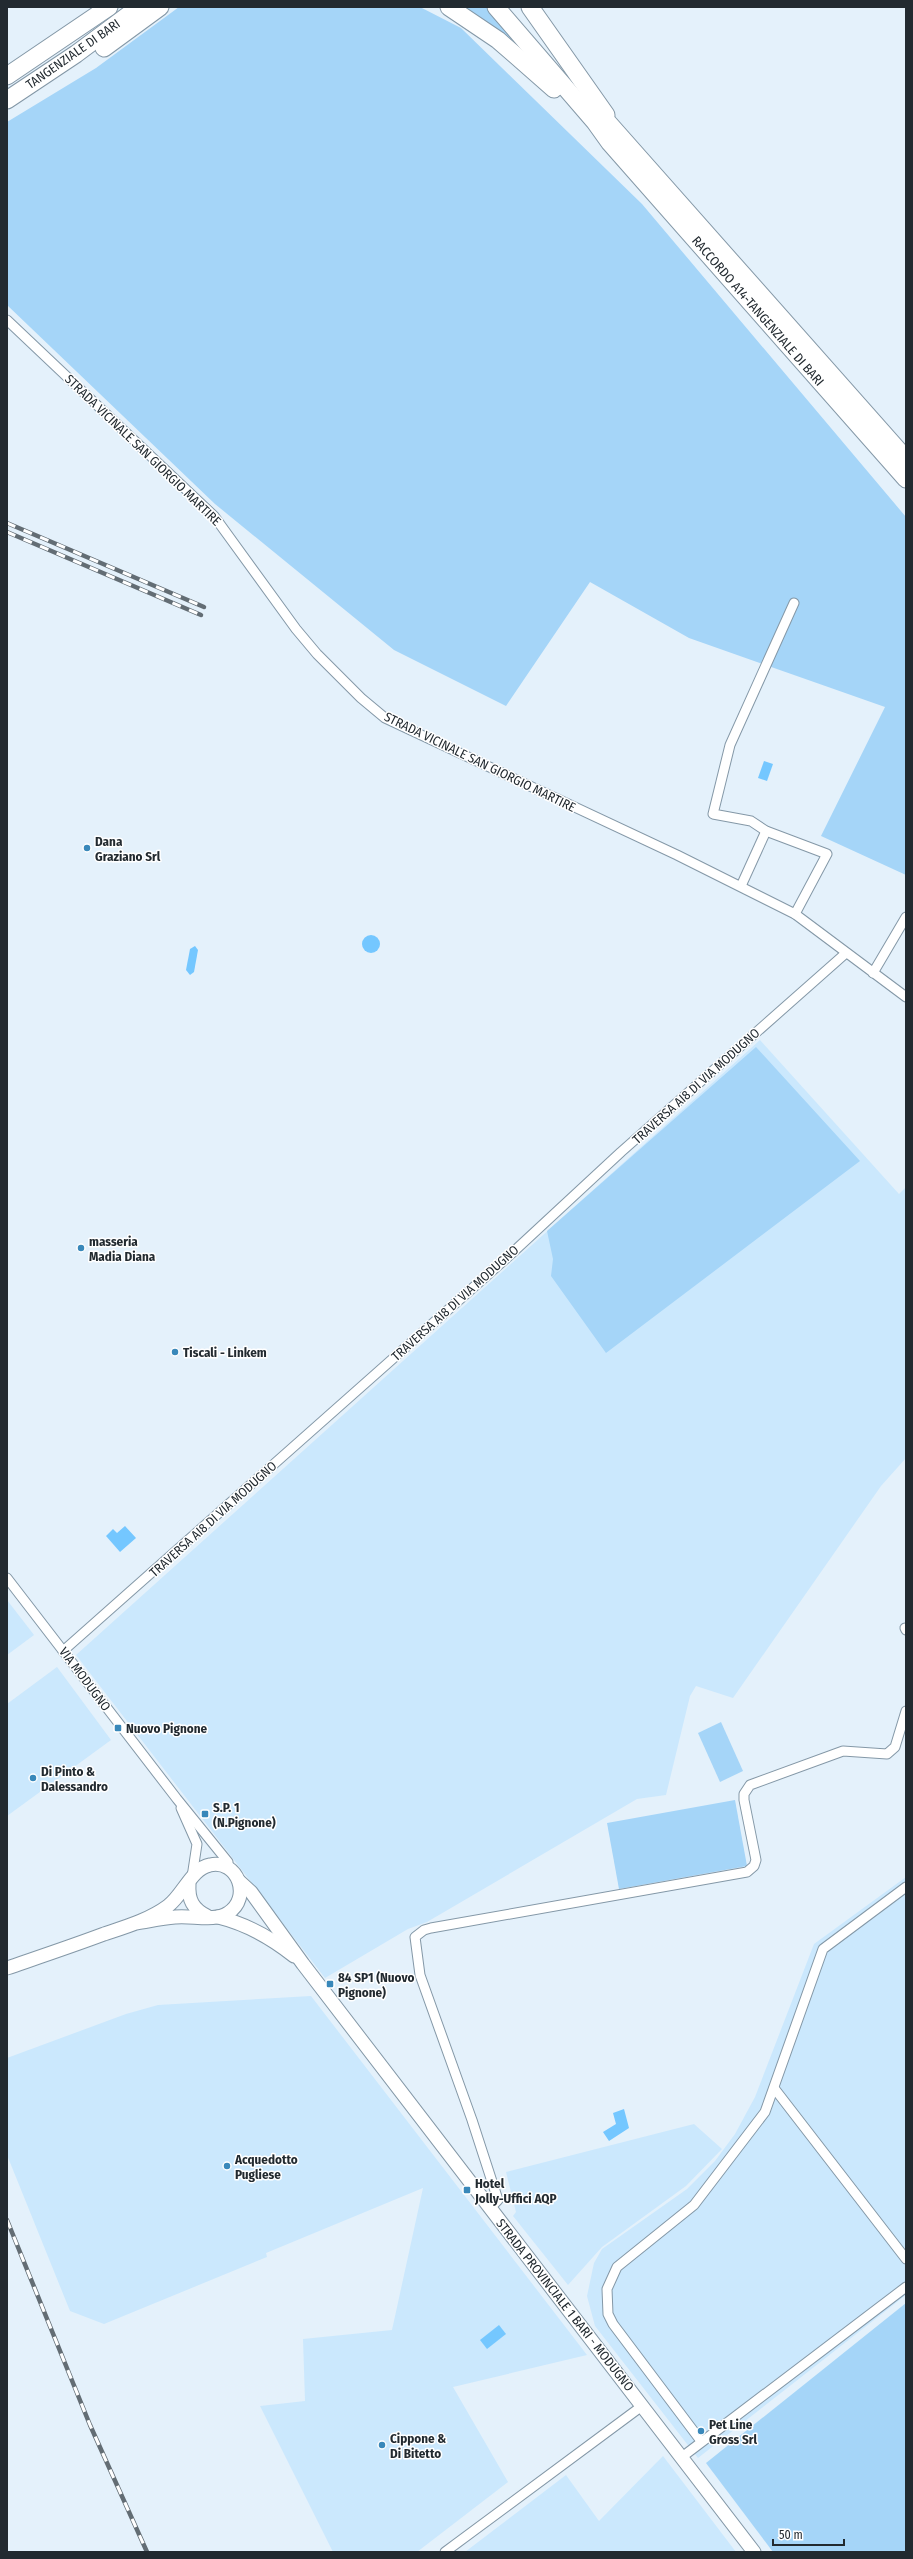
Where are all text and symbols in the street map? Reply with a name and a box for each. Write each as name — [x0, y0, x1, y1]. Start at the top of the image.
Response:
street label: TANGENZIALE DI BARI — [23, 16, 123, 92]
street label: RACCORDO A14-TANGENZIALE DI BARI — [689, 233, 827, 389]
street label: STRADA VICINALE SAN GIORGIO MARTIRE — [62, 371, 224, 529]
street label: STRADA VICINALE SAN GIORGIO MARTIRE — [382, 709, 578, 815]
place label: Dana Graziano Srl — [95, 834, 161, 864]
marker: Dana Graziano Srl — [82, 843, 92, 853]
street label: TRAVERSA AI8 DI VIA MODUGNO — [630, 1025, 762, 1147]
place label: masseria Madia Diana — [89, 1234, 156, 1264]
street label: TRAVERSA AI8 DI VIA MODUGNO — [389, 1242, 521, 1364]
marker: masseria Madia Diana — [76, 1243, 86, 1253]
place label: Tiscali - Linkem — [183, 1345, 267, 1360]
marker: Tiscali - Linkem — [170, 1347, 180, 1357]
street label: TRAVERSA AI8 DI VIA MODUGNO — [147, 1458, 279, 1580]
street label: VIA MODUGNO — [56, 1644, 114, 1714]
place label: Nuovo Pignone — [126, 1721, 207, 1736]
marker: Nuovo Pignone — [113, 1723, 123, 1733]
place label: Di Pinto & Dalessandro — [41, 1764, 108, 1794]
marker: Di Pinto & Dalessandro — [28, 1773, 38, 1783]
place label: S.P. 1 (N.Pignone) — [213, 1800, 276, 1830]
marker: S.P. 1 (N.Pignone) — [200, 1809, 210, 1819]
place label: 84 SP1 (Nuovo Pignone) — [338, 1970, 414, 2000]
marker: 84 SP1 (Nuovo Pignone) — [325, 1979, 335, 1989]
place label: Acquedotto Pugliese — [234, 2152, 298, 2182]
marker: Acquedotto Pugliese — [222, 2161, 232, 2171]
place label: Hotel Jolly-Uffici AQP — [474, 2176, 557, 2206]
marker: Hotel Jolly-Uffici AQP — [462, 2185, 472, 2195]
street label: STRADA PROVINCIALE 1 BARI - MODUGNO — [493, 2216, 637, 2394]
place label: Pet Line Gross Srl — [709, 2417, 758, 2447]
marker: Pet Line Gross Srl — [696, 2426, 706, 2436]
place label: Cippone & Di Bitetto — [390, 2431, 446, 2461]
marker: Cippone & Di Bitetto — [377, 2440, 387, 2450]
scale bar — [773, 2521, 844, 2547]
text: 50 m — [779, 2528, 803, 2542]

